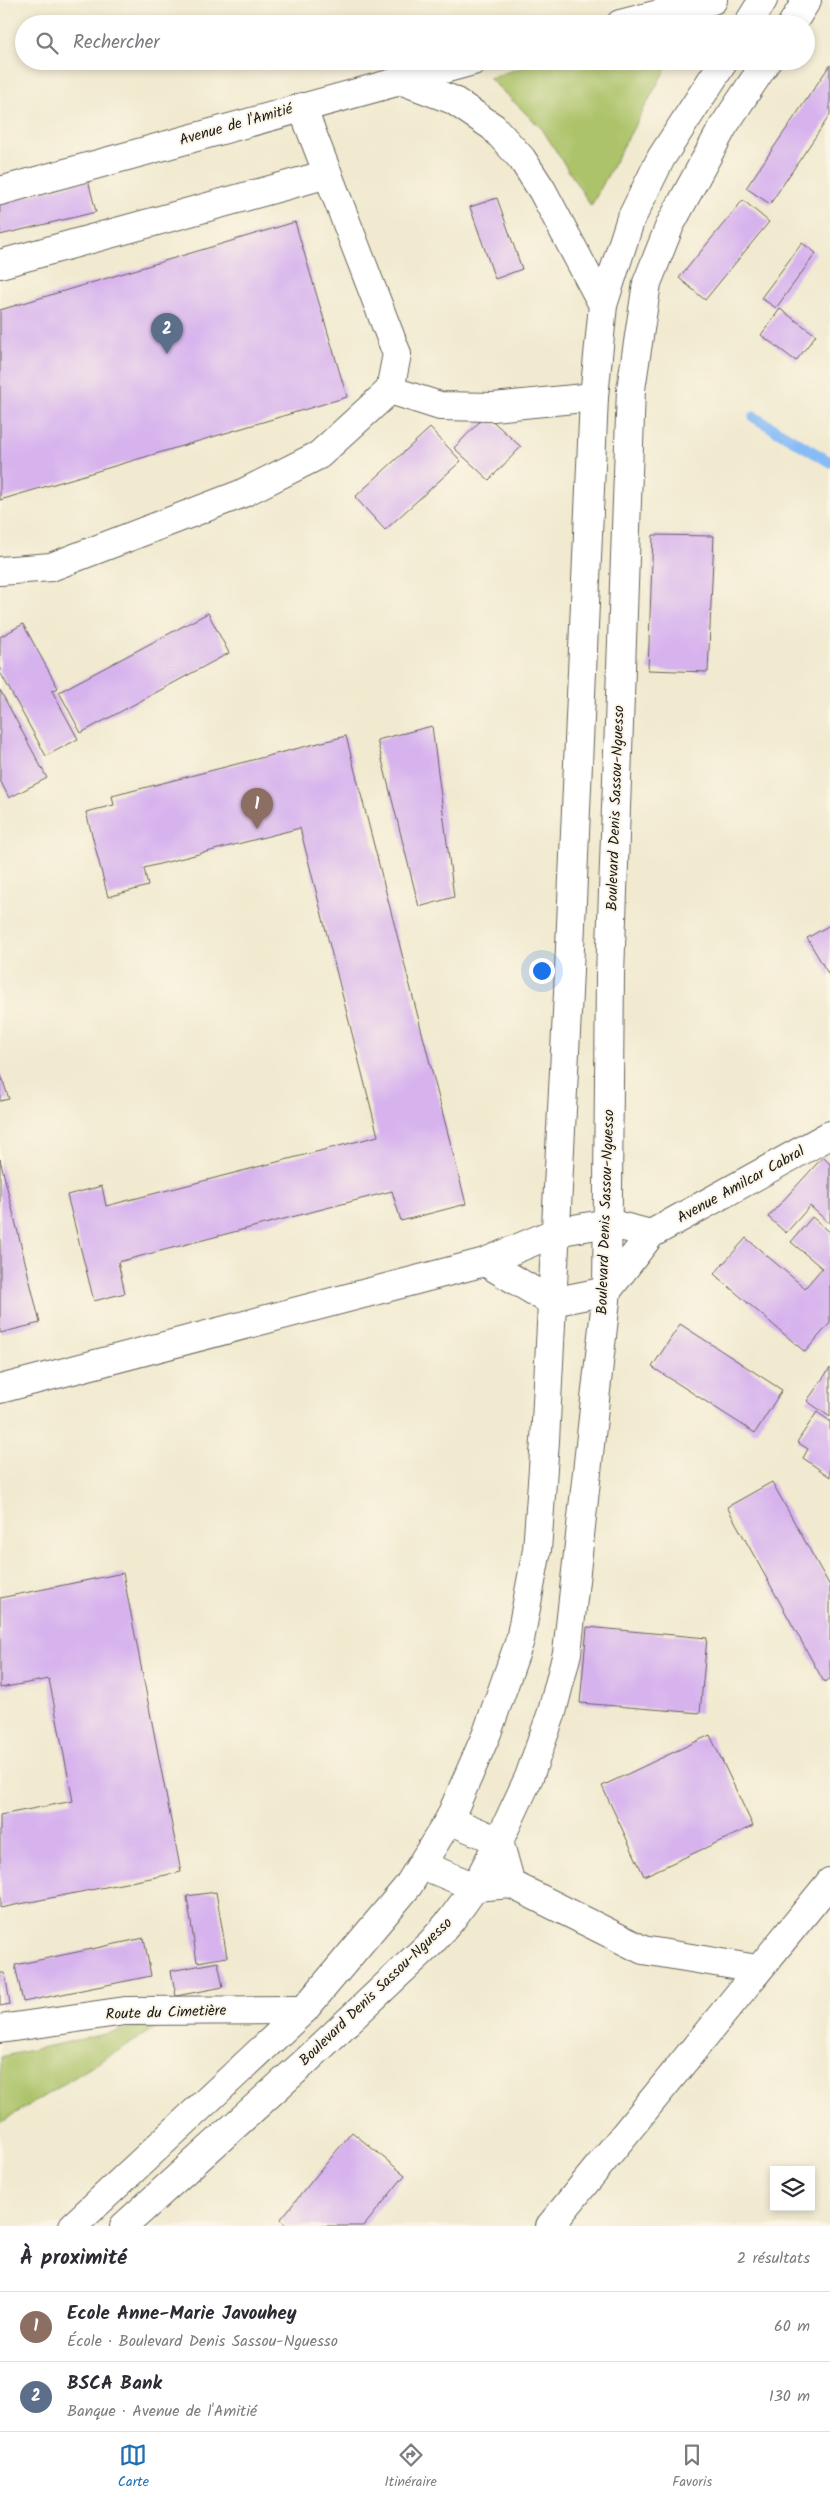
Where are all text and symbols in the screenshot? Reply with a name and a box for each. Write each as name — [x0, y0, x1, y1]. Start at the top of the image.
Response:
search box — [15, 15, 815, 70]
text: Rechercher — [73, 28, 160, 58]
icon: search — [33, 29, 61, 57]
street label: Avenue de l'Amitié — [177, 97, 297, 153]
pin: 2 — [151, 313, 183, 354]
street label: Boulevard Denis Sassou-Nguesso — [600, 705, 632, 911]
pin: 1 — [241, 788, 273, 829]
your location — [529, 958, 555, 984]
street label: Boulevard Denis Sassou-Nguesso — [590, 1109, 622, 1315]
street label: Avenue Amilcar Cabral — [673, 1140, 810, 1230]
street label: Boulevard Denis Sassou-Nguesso — [294, 1912, 458, 2072]
street label: Route du Cimetière — [105, 1999, 227, 2027]
map controls — [770, 2166, 815, 2211]
button: layers — [770, 2166, 815, 2211]
text: À proximité — [20, 2242, 127, 2275]
text: 2 résultats — [737, 2246, 810, 2271]
text: Ecole Anne-Marie Javouhey — [67, 2299, 297, 2329]
text: 1 — [34, 2314, 38, 2339]
text: 60 m — [774, 2314, 810, 2339]
text: École · Boulevard Denis Sassou-Nguesso — [67, 2329, 338, 2354]
text: BSCA Bank — [67, 2369, 162, 2399]
text: 2 — [31, 2384, 41, 2409]
text: 130 m — [769, 2384, 810, 2409]
text: Banque · Avenue de l'Amitié — [67, 2399, 257, 2424]
tab: Carte — [118, 2441, 149, 2493]
tab: Itinéraire — [385, 2441, 437, 2493]
tab: Favoris — [672, 2441, 712, 2493]

